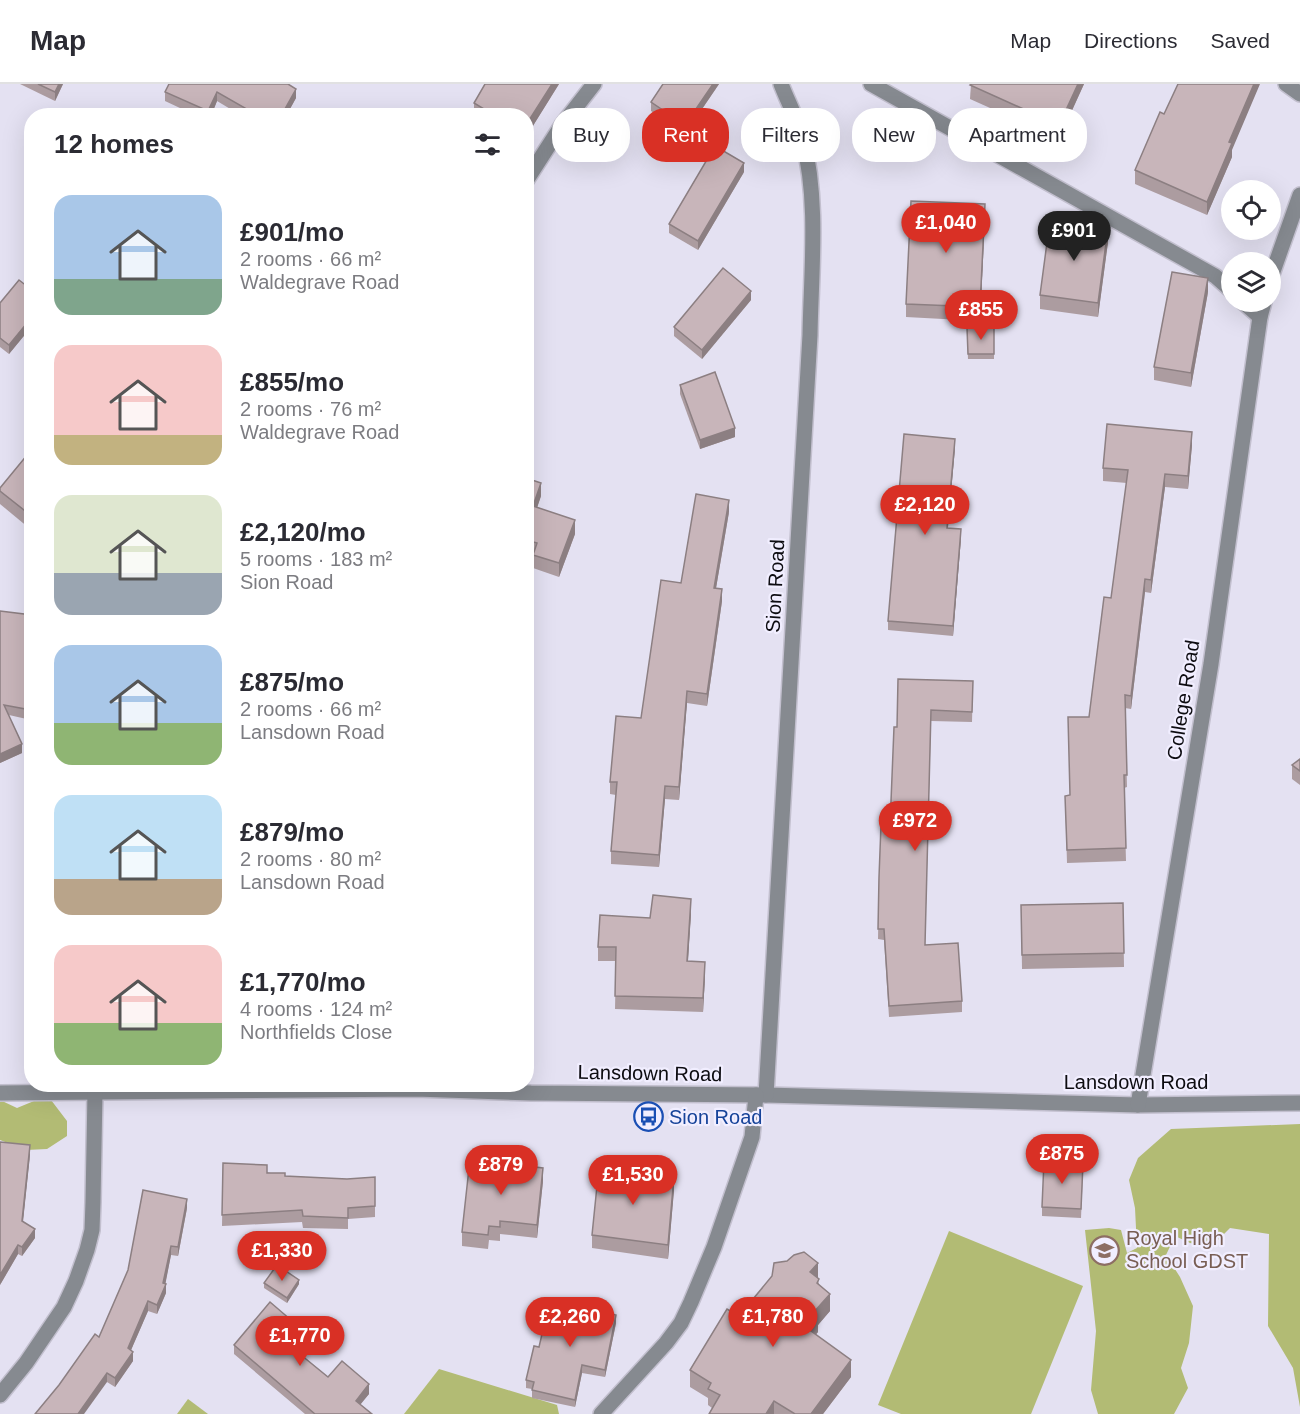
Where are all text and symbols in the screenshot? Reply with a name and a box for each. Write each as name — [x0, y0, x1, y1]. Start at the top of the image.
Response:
text: Map — [30, 25, 86, 56]
text: Map — [1010, 29, 1051, 52]
text: Directions — [1084, 29, 1177, 52]
text: Saved — [1210, 29, 1270, 52]
chip: Buy — [552, 108, 630, 162]
chip: Rent — [642, 108, 729, 162]
chip: Filters — [741, 108, 840, 162]
chip: New — [852, 108, 936, 162]
chip: Apartment — [948, 108, 1087, 162]
icon: filters — [471, 128, 504, 161]
text: 12 homes — [54, 129, 174, 159]
map controls — [1221, 180, 1281, 312]
button: locate — [1221, 180, 1281, 240]
pin: £1,040 — [897, 203, 995, 254]
text: £1,040 — [915, 211, 977, 233]
pin: £901 — [1038, 211, 1110, 262]
text: £901/mo — [240, 217, 344, 247]
icon: home — [102, 219, 174, 291]
text: £901 — [1052, 219, 1096, 241]
text: 2 rooms · 66 m² — [240, 248, 381, 270]
button: layers — [1221, 252, 1281, 312]
text: Waldegrave Road — [240, 271, 399, 293]
pin: £855 — [945, 290, 1017, 341]
text: £855 — [959, 298, 1003, 320]
text: £855/mo — [240, 367, 344, 397]
icon: home — [102, 369, 174, 441]
text: 2 rooms · 76 m² — [240, 398, 381, 420]
text: Waldegrave Road — [240, 421, 399, 443]
pin: £2,120 — [876, 485, 974, 536]
text: £2,120 — [894, 493, 956, 515]
text: £2,120/mo — [240, 517, 366, 547]
icon: home — [102, 519, 174, 591]
street label: Sion Road — [762, 539, 788, 633]
text: 5 rooms · 183 m² — [240, 548, 392, 570]
text: Sion Road — [240, 571, 333, 593]
street label: College Road — [1163, 638, 1203, 762]
text: £875/mo — [240, 667, 344, 697]
icon: home — [102, 669, 174, 741]
text: 2 rooms · 66 m² — [240, 698, 381, 720]
text: Lansdown Road — [240, 721, 385, 743]
pin: £972 — [879, 801, 951, 852]
text: £972 — [893, 809, 937, 831]
text: £879/mo — [240, 817, 344, 847]
icon: home — [102, 819, 174, 891]
text: 2 rooms · 80 m² — [240, 848, 381, 870]
text: Lansdown Road — [240, 871, 385, 893]
text: £1,770/mo — [240, 967, 366, 997]
icon: home — [102, 969, 174, 1041]
text: 4 rooms · 124 m² — [240, 998, 392, 1020]
text: Northfields Close — [240, 1021, 392, 1043]
street label: Lansdown Road — [578, 1061, 722, 1085]
street label: Lansdown Road — [1064, 1071, 1208, 1093]
bus stop icon: Sion Road — [632, 1101, 664, 1133]
place label: Sion Road — [669, 1106, 762, 1128]
pin: £875 — [1026, 1134, 1098, 1185]
text: £875 — [1040, 1142, 1084, 1164]
pin: £879 — [465, 1145, 537, 1196]
text: £879 — [479, 1153, 523, 1175]
pin: £1,530 — [584, 1155, 682, 1206]
text: £1,530 — [602, 1163, 664, 1185]
place label: Royal High School GDST — [1126, 1227, 1248, 1272]
pin: £1,330 — [233, 1231, 331, 1282]
school or university icon: Royal High School GDST — [1089, 1234, 1121, 1266]
text: £1,330 — [251, 1239, 313, 1261]
pin: £2,260 — [521, 1297, 619, 1348]
pin: £1,780 — [724, 1297, 822, 1348]
text: £2,260 — [539, 1305, 601, 1327]
text: £1,780 — [742, 1305, 804, 1327]
pin: £1,770 — [251, 1316, 349, 1367]
text: £1,770 — [269, 1324, 331, 1346]

